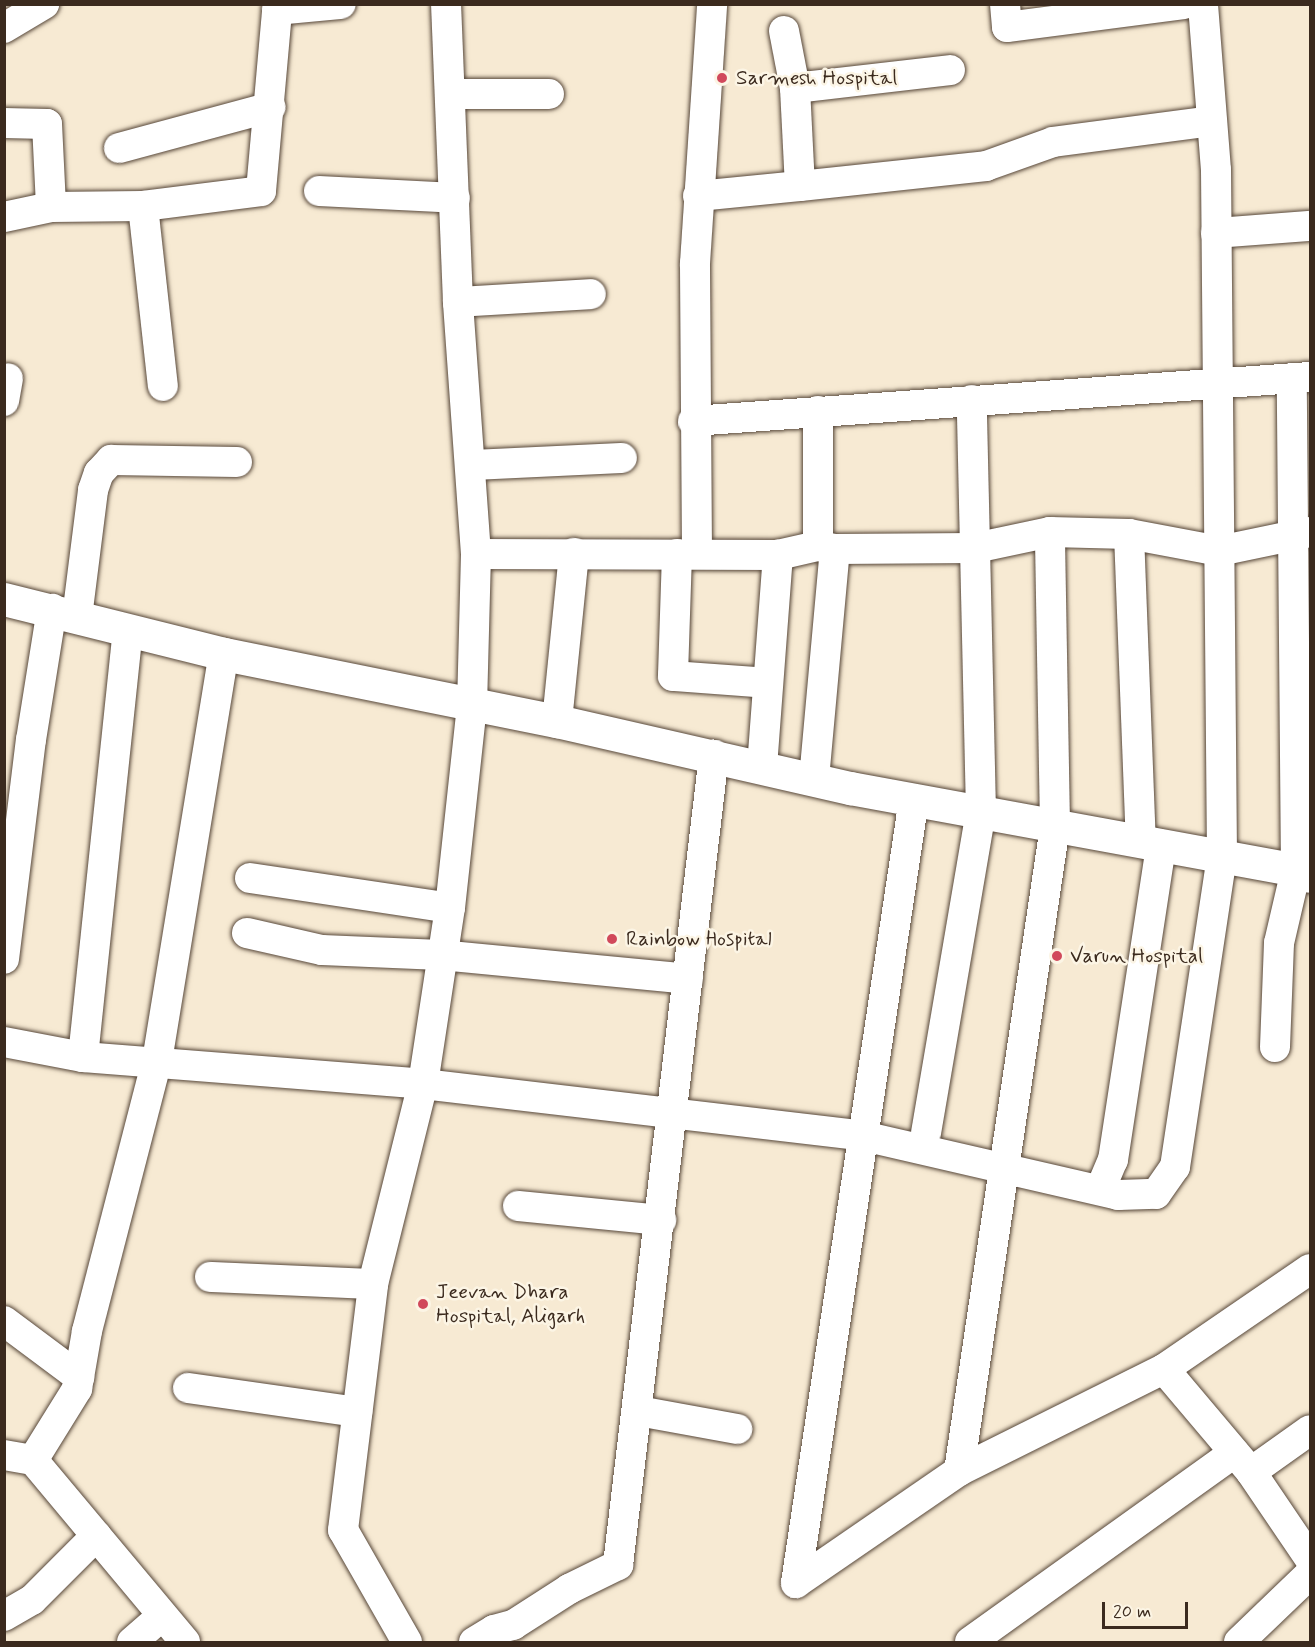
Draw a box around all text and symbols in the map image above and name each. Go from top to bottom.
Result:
place label: Sarmesh Hospital [736,65,897,91]
marker: Sarmesh Hospital [713,69,731,87]
place label: Rainbow Hospital [626,926,780,952]
marker: Rainbow Hospital [603,930,621,948]
place label: Varun Hospital [1070,943,1206,969]
marker: Varun Hospital [1048,947,1066,965]
place label: Jeevan Dhara Hospital, Aligarh [436,1279,585,1329]
marker: Jeevan Dhara Hospital, Aligarh [414,1295,432,1313]
scale bar [1105,1590,1190,1628]
text: 20 m [1113,1600,1151,1624]

